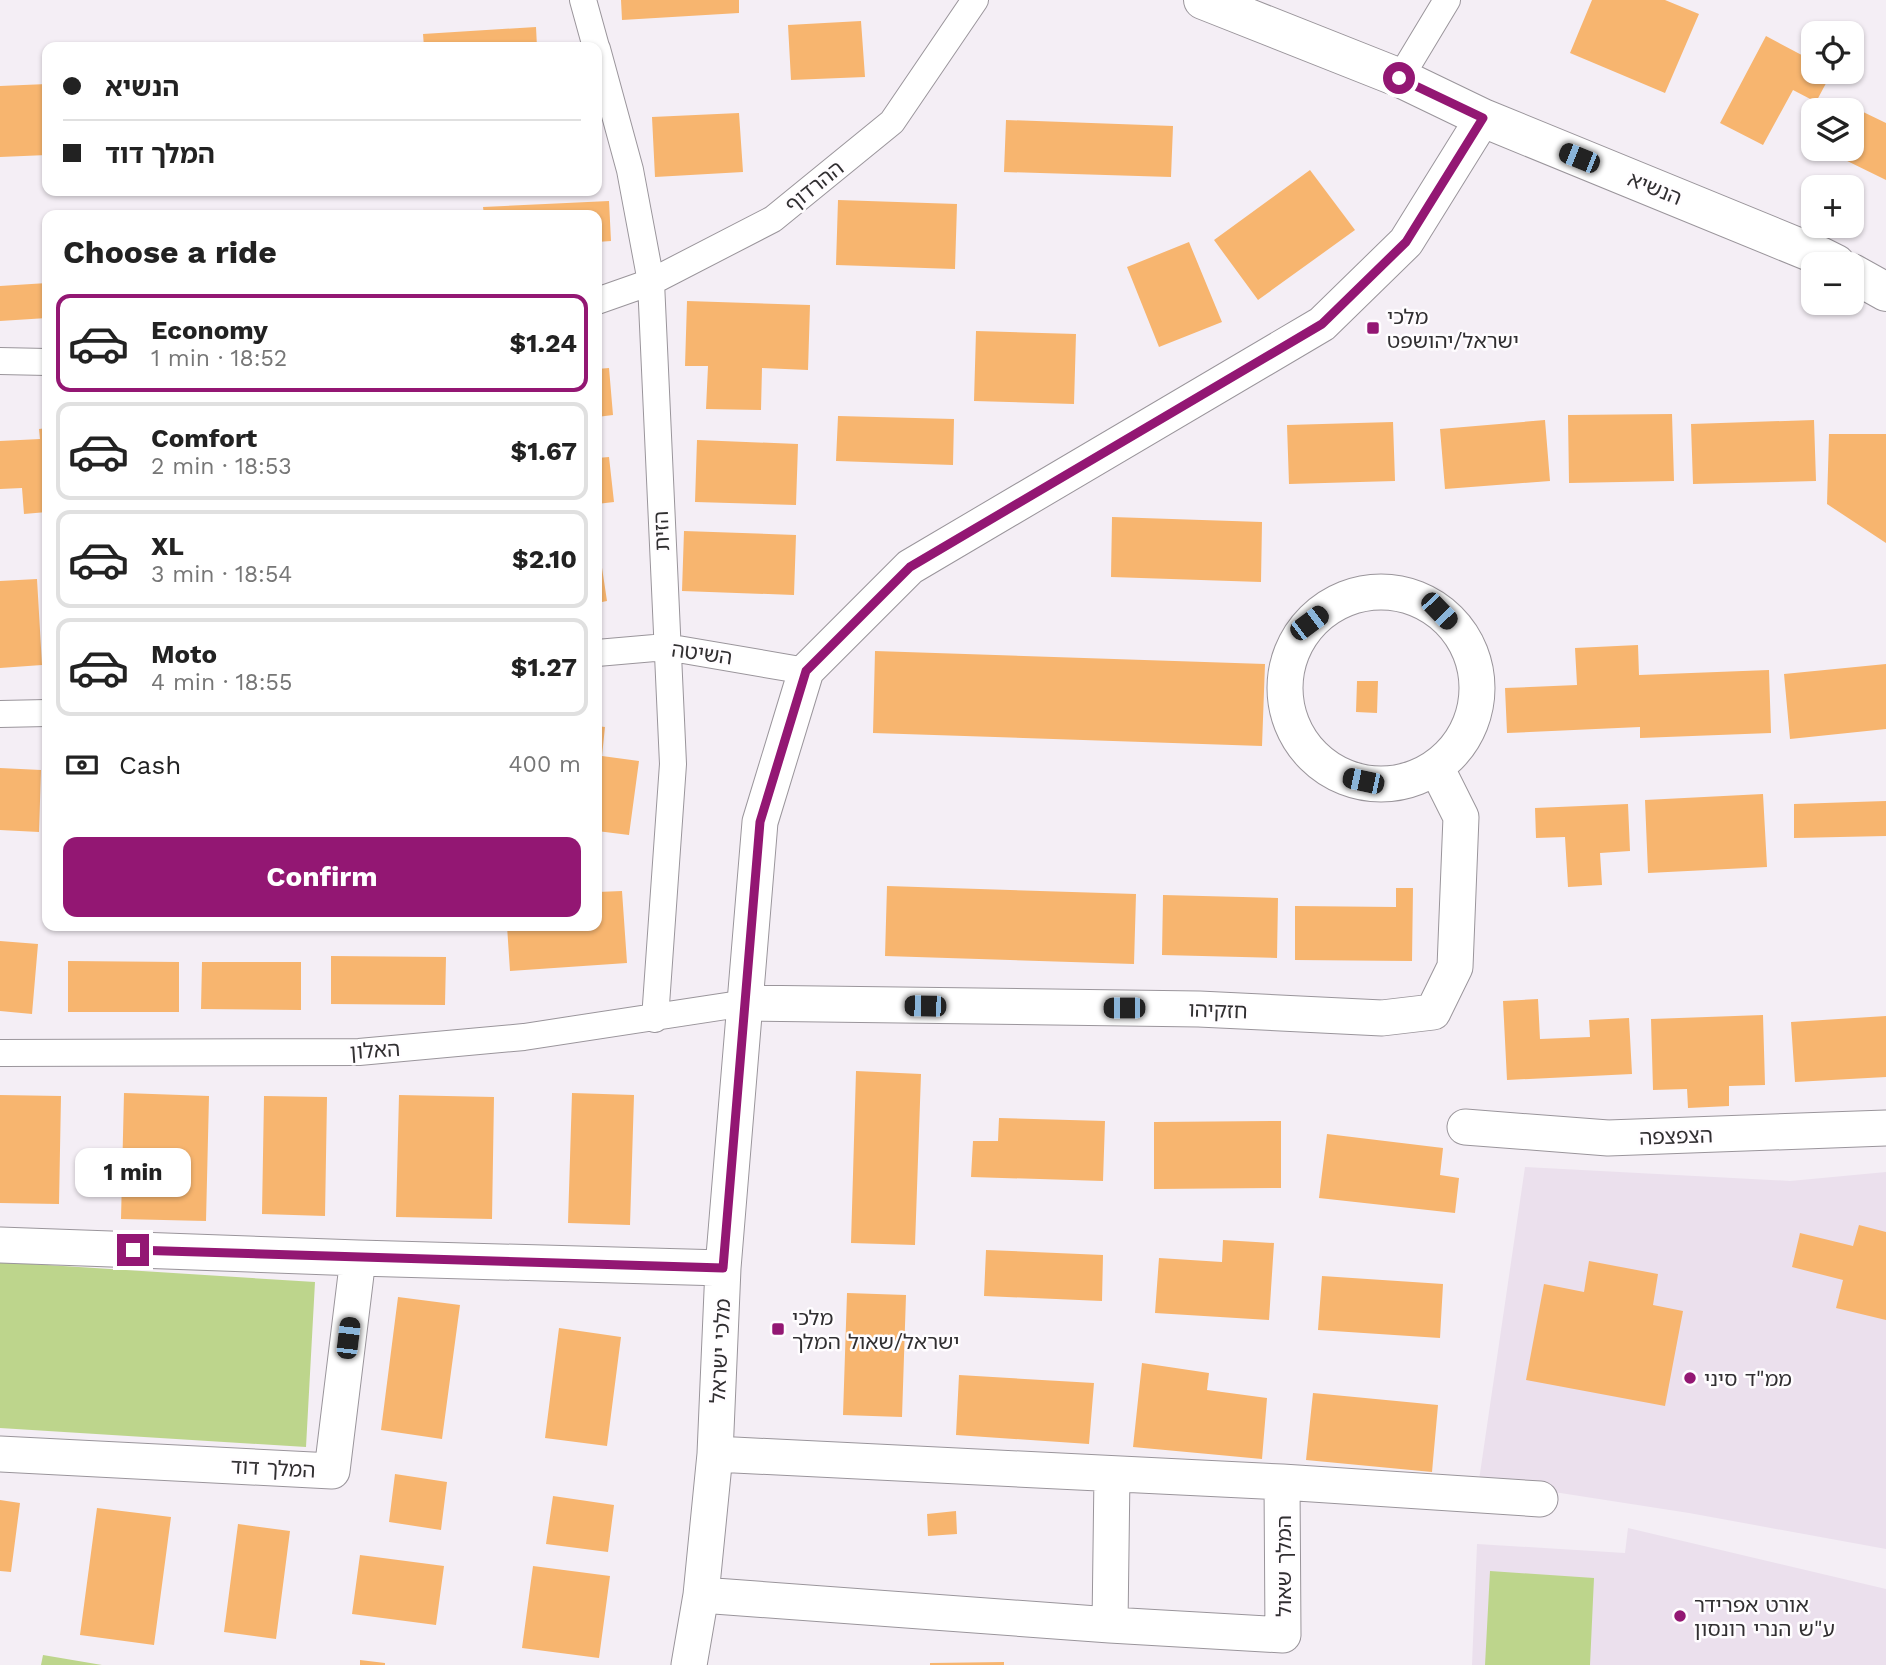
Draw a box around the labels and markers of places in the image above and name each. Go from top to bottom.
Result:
place label: מלכי ישראל/יהושפט [1387,304,1519,353]
marker: מלכי ישראל/יהושפט [1365,320,1381,336]
place label: מלכי ישראל/שאול המלך [792,1305,959,1354]
marker: מלכי ישראל/שאול המלך [770,1321,786,1337]
place label: ממ"ד סיני [1704,1366,1792,1391]
marker: ממ"ד סיני [1682,1370,1698,1386]
place label: אורט אפרידר ע"ש הנרי רונסון [1694,1592,1835,1641]
marker: אורט אפרידר ע"ש הנרי רונסון [1672,1608,1688,1624]

